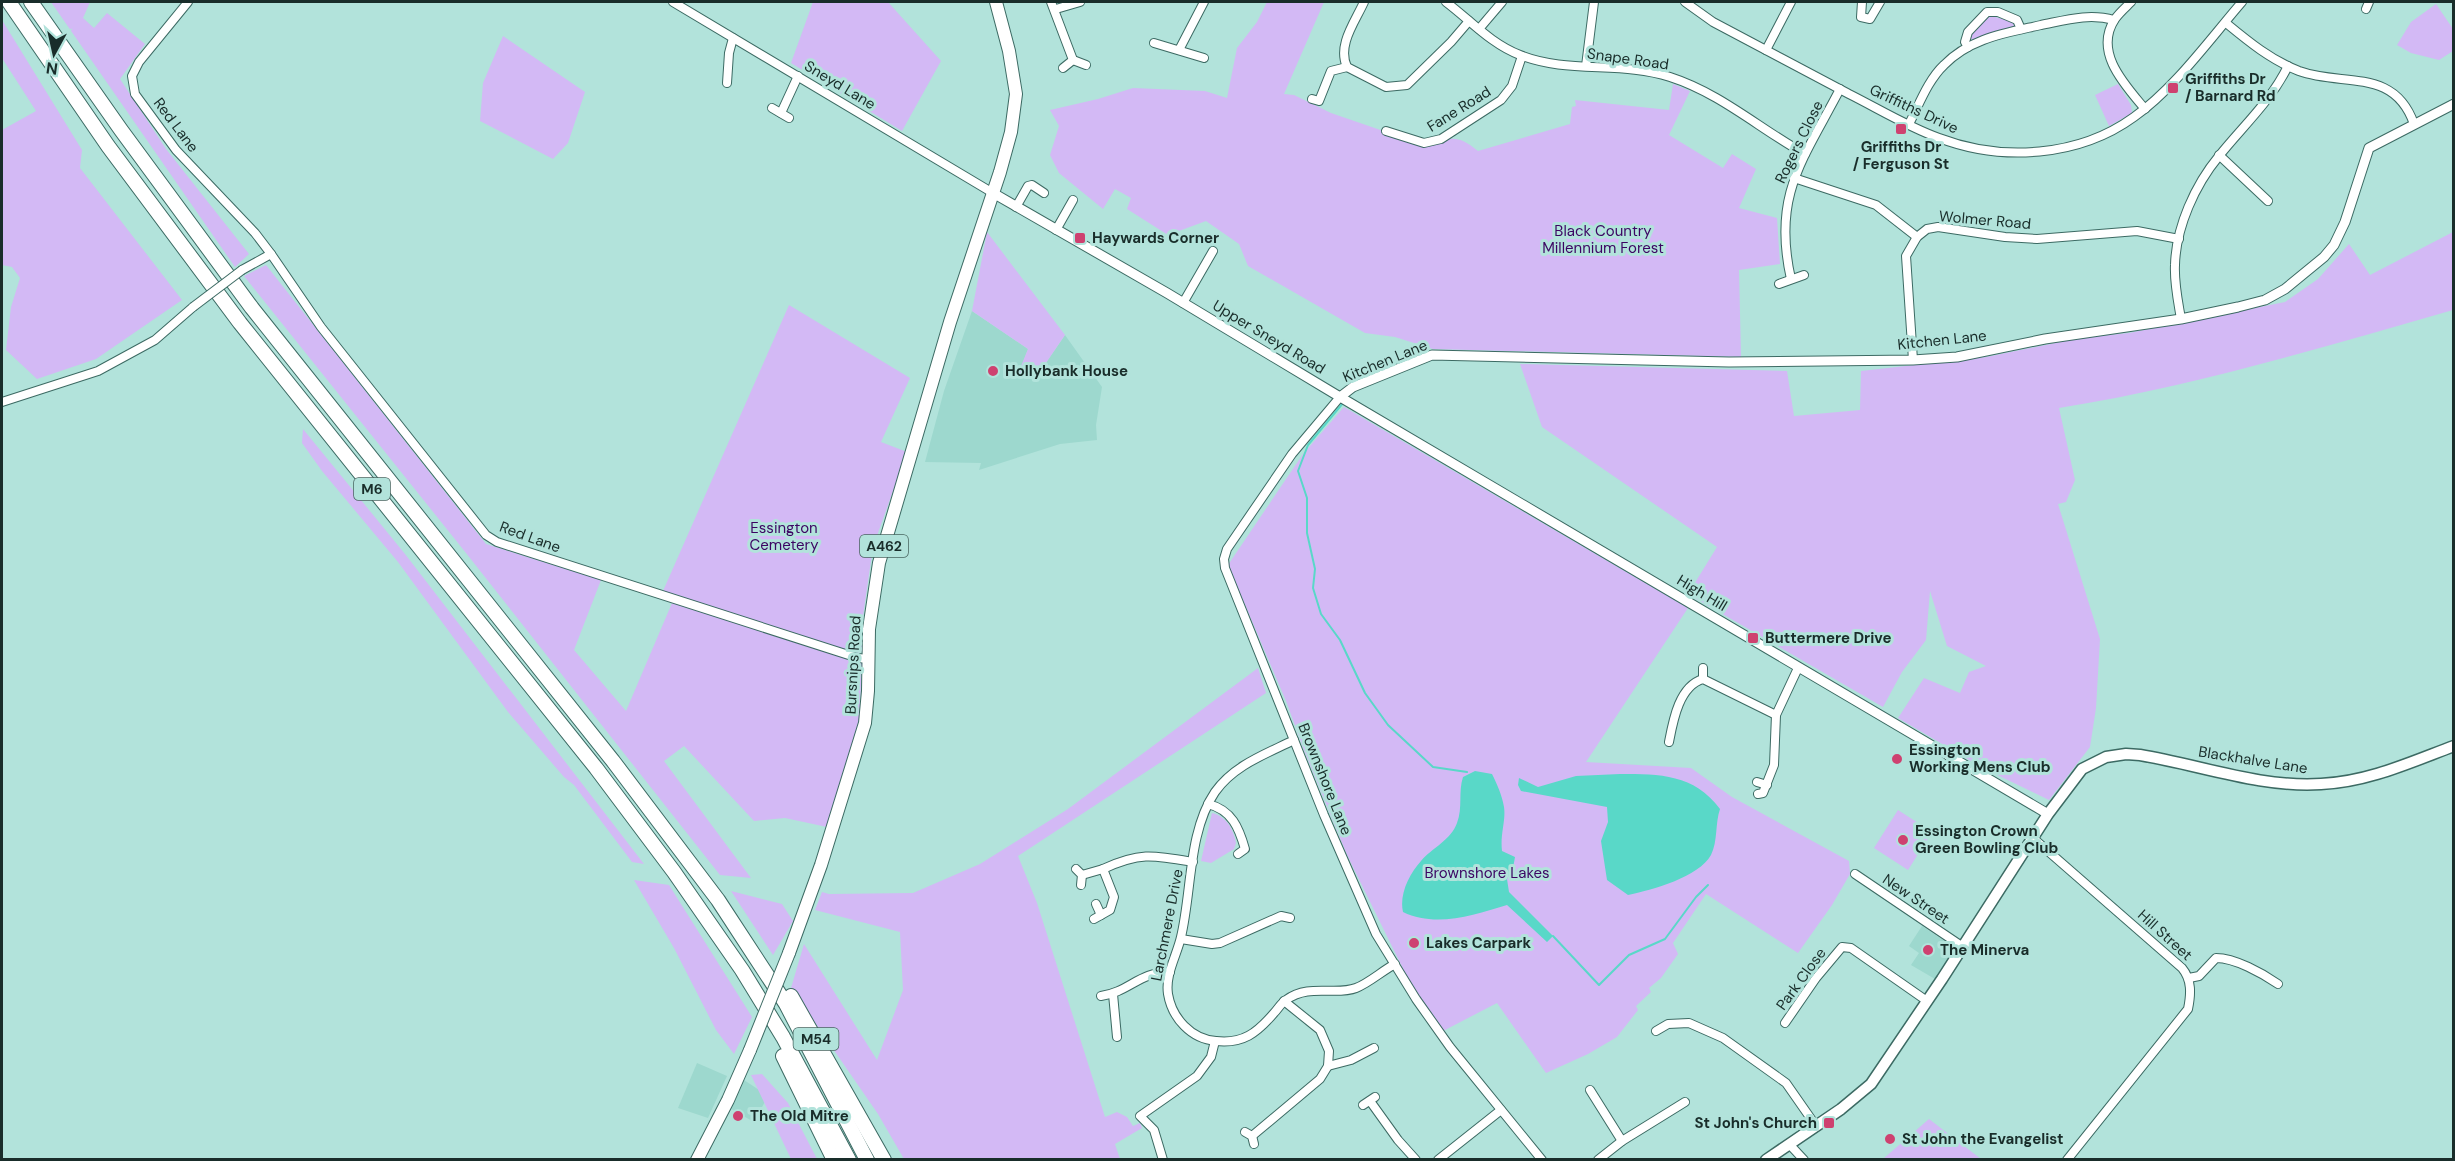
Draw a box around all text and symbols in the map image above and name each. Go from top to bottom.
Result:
north arrow [24,24,84,84]
street label: Snape Road [1586,43,1670,75]
street label: Sneyd Lane [801,56,879,114]
text: N [45,57,59,80]
place label: Griffiths Dr / Barnard Rd [2185,69,2276,106]
street label: Griffiths Drive [1866,80,1962,138]
marker: Griffiths Dr / Barnard Rd [2166,81,2180,95]
street label: Fane Road [1423,82,1495,136]
street label: Red Lane [149,94,203,156]
street label: Rogers Close [1770,97,1828,187]
marker: Griffiths Dr / Ferguson St [1894,122,1908,136]
place label: Griffiths Dr / Ferguson St [1853,137,1949,174]
street label: Wolmer Road [1938,206,2032,234]
park label: Black Country Millennium Forest [1542,221,1664,258]
place label: Haywards Corner [1092,228,1219,248]
marker: Haywards Corner [1073,231,1087,245]
street label: Upper Sneyd Road [1209,295,1329,379]
street label: Kitchen Lane [1896,325,1988,355]
street label: Kitchen Lane [1340,335,1430,387]
place label: Hollybank House [1005,361,1128,381]
marker: Hollybank House [986,364,1000,378]
road number: M6 [354,478,390,500]
street label: Red Lane [497,517,563,557]
park label: Essington Cemetery [750,518,819,555]
road number: A462 [860,535,908,557]
street label: High Hill [1673,570,1731,616]
street label: Bursnips Road [840,615,866,715]
place label: Buttermere Drive [1765,628,1892,648]
marker: Buttermere Drive [1746,631,1760,645]
street label: Brownshore Lane [1293,720,1357,838]
place label: Essington Working Mens Club [1909,740,2051,777]
street label: Blackhalve Lane [2197,742,2309,778]
marker: Essington Working Mens Club [1890,752,1904,766]
place label: Essington Crown Green Bowling Club [1915,821,2058,858]
marker: Essington Crown Green Bowling Club [1896,833,1910,847]
park label: Brownshore Lakes [1425,863,1549,883]
street label: Larchmere Drive [1146,867,1188,983]
street label: New Street [1879,869,1953,929]
street label: Hill Street [2133,905,2197,965]
place label: Lakes Carpark [1426,933,1531,953]
marker: Lakes Carpark [1407,936,1421,950]
place label: The Minerva [1940,940,2029,960]
marker: The Minerva [1921,943,1935,957]
street label: Park Close [1772,944,1830,1014]
road number: M54 [794,1028,838,1050]
place label: The Old Mitre [750,1106,849,1126]
marker: The Old Mitre [731,1109,745,1123]
place label: St John's Church [1694,1113,1817,1133]
marker: St John's Church [1822,1116,1836,1130]
place label: St John the Evangelist [1902,1129,2064,1149]
marker: St John the Evangelist [1883,1132,1897,1146]

